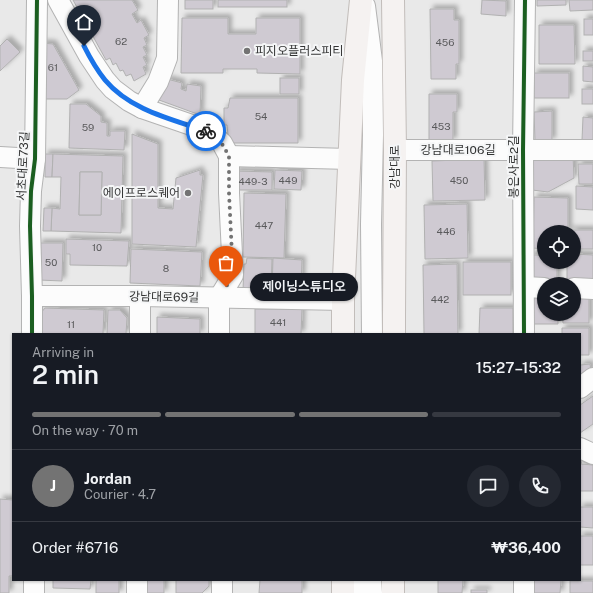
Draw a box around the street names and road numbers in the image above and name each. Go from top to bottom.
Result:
street label: 서초대로73길 [14,131,32,201]
street label: 봉은사로2길 [507,136,521,198]
street label: 강남대로106길 [421,143,495,157]
street label: 강남대로 [388,145,402,189]
street label: 강남대로69길 [129,289,199,305]

